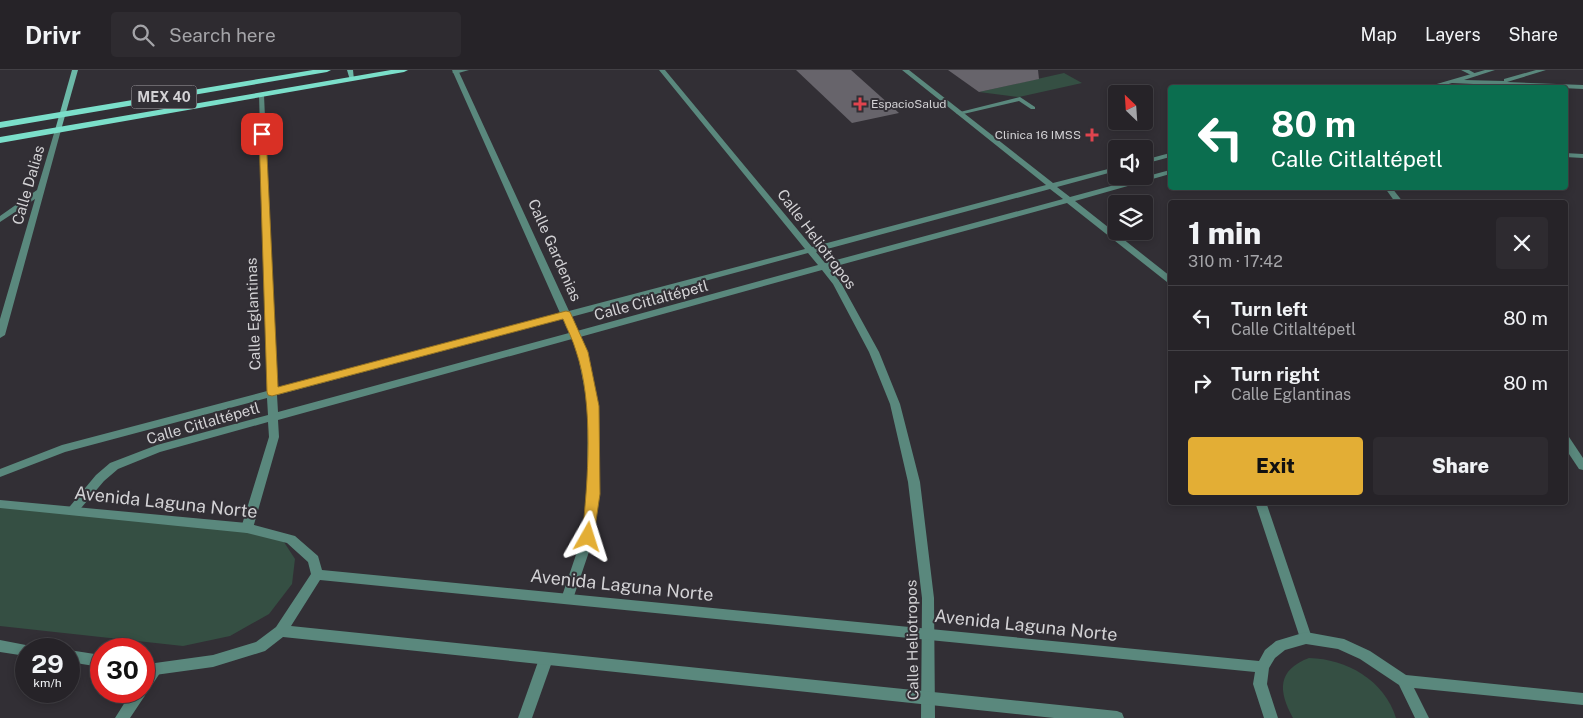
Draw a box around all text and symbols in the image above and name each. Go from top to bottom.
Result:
search box [111,12,461,57]
text: Drivr [25,21,81,49]
icon: search [129,21,157,49]
text: Search here [169,24,276,46]
text: Map [1361,24,1397,45]
text: Layers [1425,24,1481,45]
text: Share [1509,24,1558,45]
north arrow [1108,85,1152,130]
map controls [1108,85,1153,240]
road number: MEX 40 [132,86,196,108]
marker: EspacioSalud [853,97,867,111]
place label: EspacioSalud [871,97,947,111]
text: 80 m [1271,104,1356,145]
icon: left [1188,105,1253,170]
pin [241,113,283,155]
icon: arrive [248,120,276,148]
place label: Clinica 16 IMSS [995,128,1081,142]
marker: Clinica 16 IMSS [1085,128,1099,142]
button: sound [1108,140,1153,185]
street label: Calle Dalias [9,143,47,227]
text: Calle Citlaltépetl [1271,146,1443,172]
street label: Calle Heliotropos [774,186,860,292]
button: layers [1108,195,1153,240]
street label: Calle Gardenias [525,196,585,304]
text: 1 min [1188,215,1261,251]
button: close [1496,217,1548,269]
text: 310 m · 17:42 [1188,252,1283,271]
street label: Calle Eglantinas [243,257,263,371]
street label: Calle Citlaltépetl [592,277,710,323]
text: Turn left [1231,298,1308,320]
icon: left [1188,304,1216,332]
text: 80 m [1503,307,1548,329]
text: Calle Citlaltépetl [1231,320,1356,339]
text: Turn right [1231,363,1320,385]
icon: right [1188,369,1216,397]
text: 80 m [1503,372,1548,394]
text: Calle Eglantinas [1231,385,1351,404]
street label: Calle Citlaltépetl [144,399,262,447]
button: Exit [1188,437,1363,495]
button: Share [1373,437,1548,495]
street label: Avenida Laguna Norte [73,482,259,522]
position arrow [561,510,613,562]
street label: Avenida Laguna Norte [529,565,715,605]
street label: Calle Heliotropos [902,580,922,700]
street label: Avenida Laguna Norte [933,605,1119,645]
speed limit sign: 30 [90,638,155,703]
text: 29 [31,649,64,679]
text: km/h [33,676,62,690]

